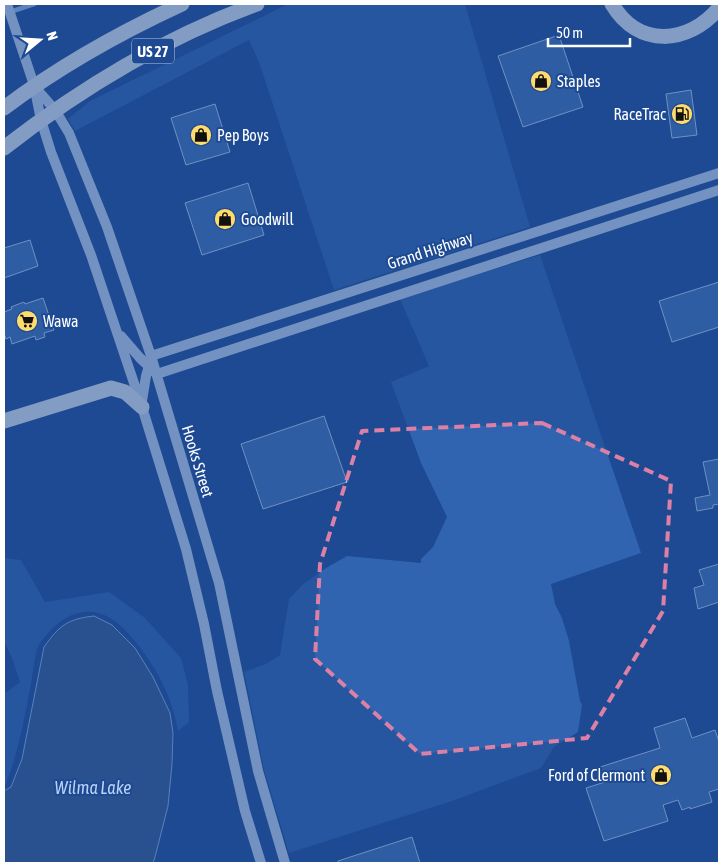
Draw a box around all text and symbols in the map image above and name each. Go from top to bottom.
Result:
north arrow [15,15,65,65]
scale bar [548,15,630,47]
text: 50 m [556,24,583,41]
text: N [43,30,61,42]
road number: US 27 [132,38,174,64]
shop icon: Staples [529,69,553,93]
place label: Staples [557,72,601,91]
fuel station icon: RaceTrac [670,102,694,126]
place label: RaceTrac [614,105,666,123]
shop icon: Pep Boys [189,123,213,147]
place label: Pep Boys [217,126,269,145]
shop icon: Goodwill [213,207,237,231]
place label: Goodwill [241,210,295,228]
street label: Grand Highway [385,228,476,273]
supermarket icon: Wawa [15,309,39,333]
place label: Wawa [43,312,78,330]
street label: Hooks Street [179,423,218,500]
shop icon: Ford of Clermont [649,763,673,787]
place label: Ford of Clermont [548,766,645,784]
water label: Wilma Lake [55,777,131,798]

